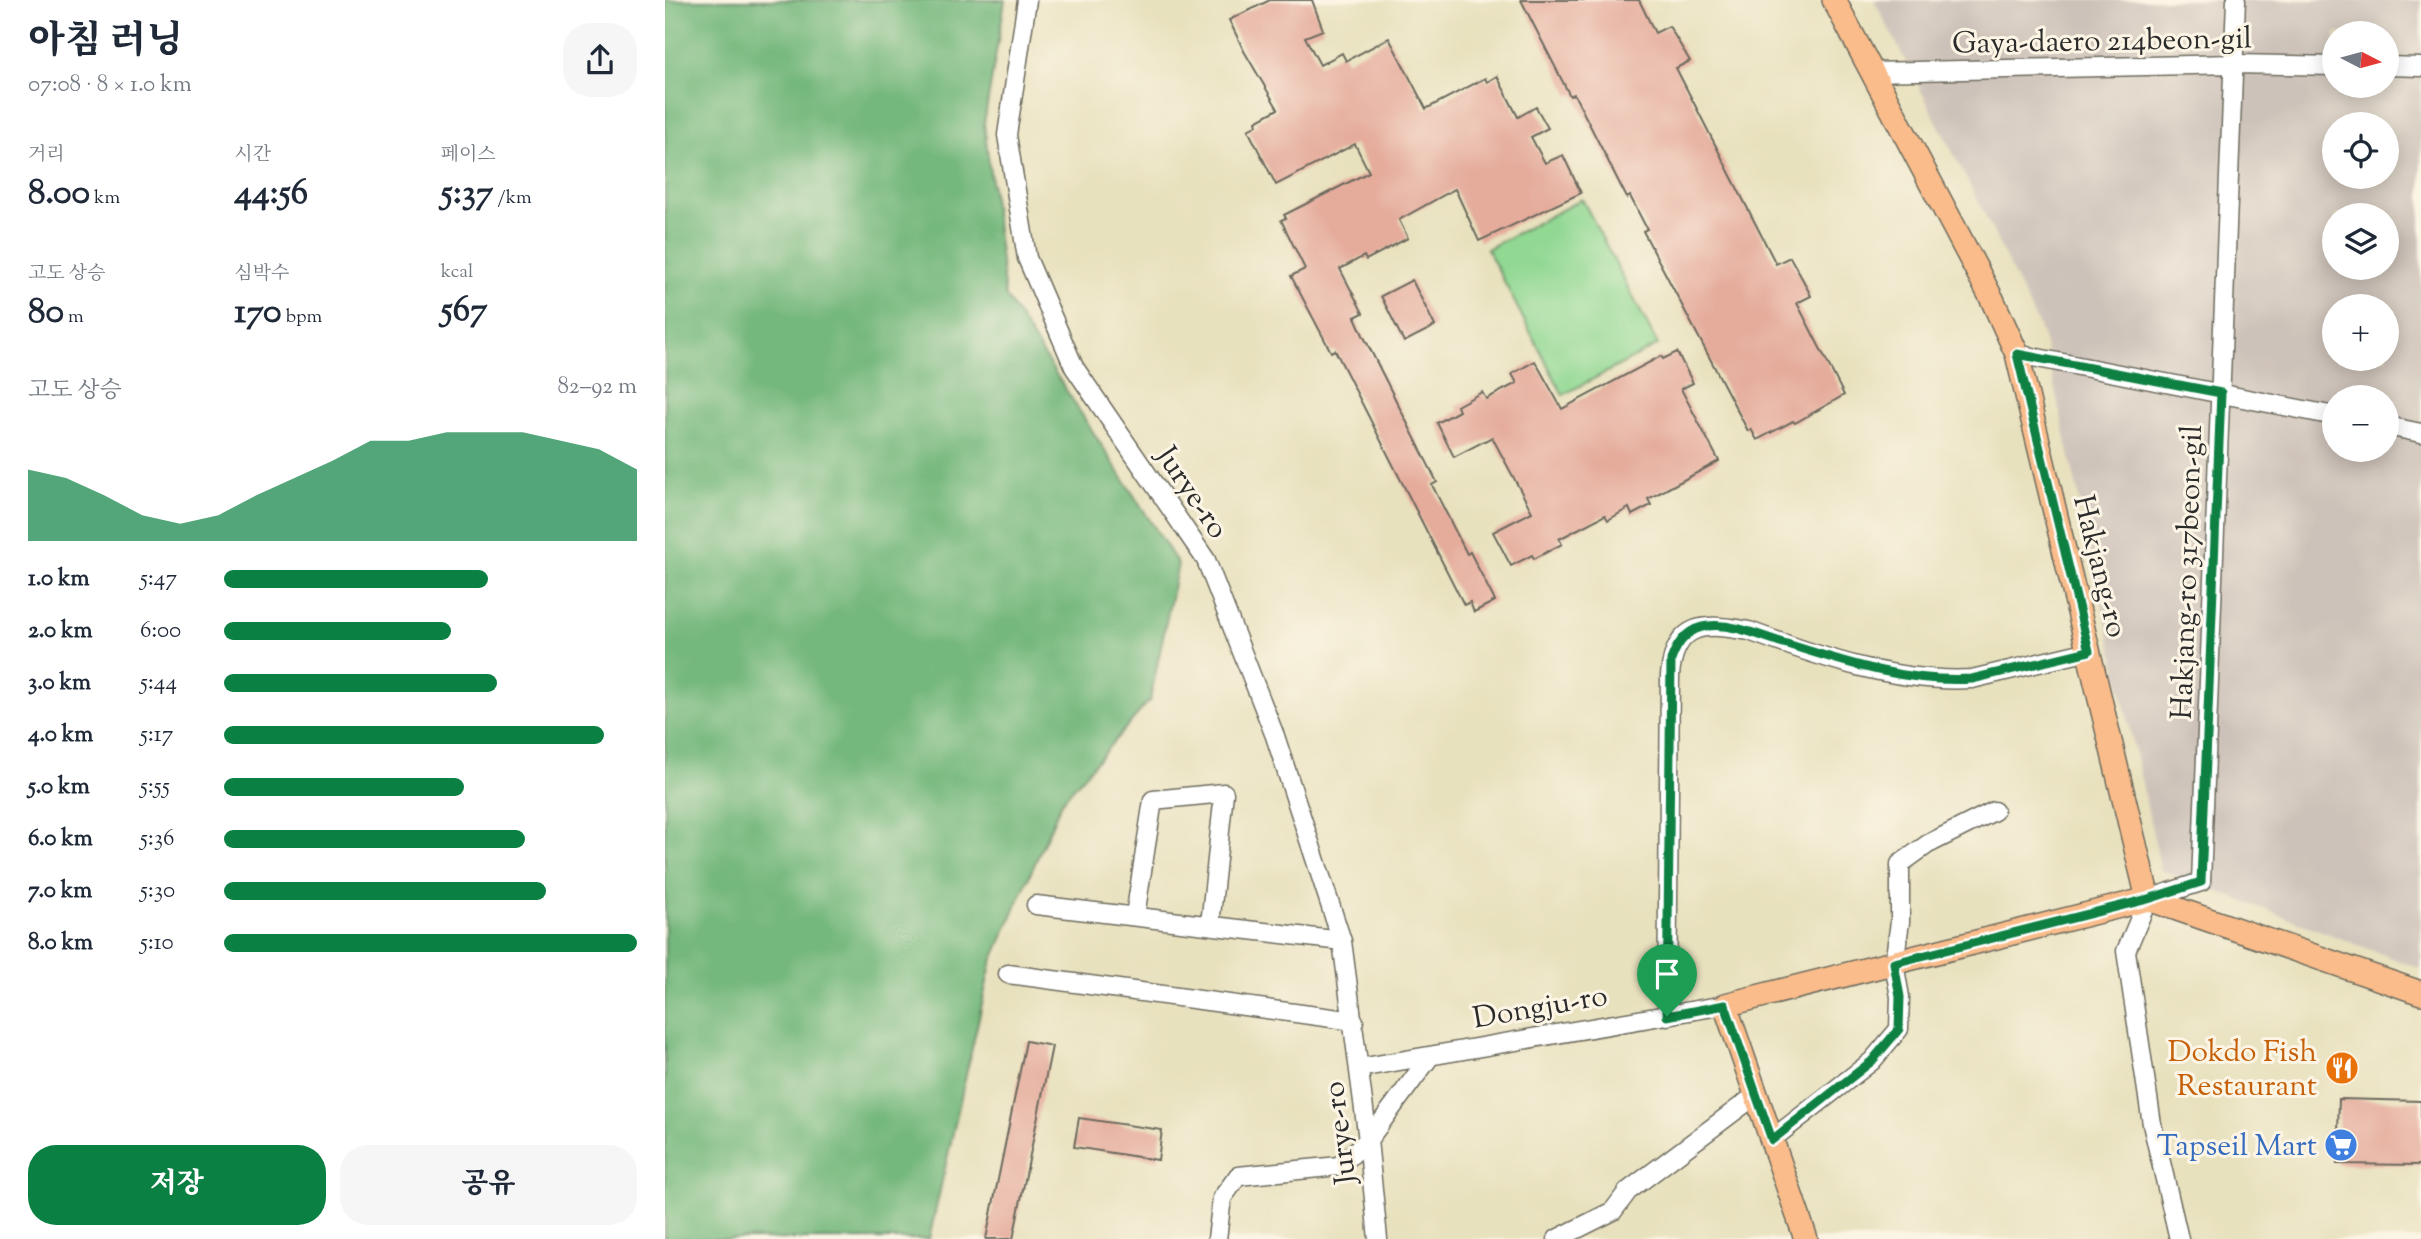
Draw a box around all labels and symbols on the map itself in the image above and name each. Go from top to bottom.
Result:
street label: Gaya-daero 214beon-gil [1952,18,2252,67]
north arrow [2322,21,2399,98]
street label: Hakjang-ro 317beon-gil [2162,424,2215,720]
street label: Jurye-ro [1143,437,1238,548]
street label: Hakjang-ro [2060,491,2137,642]
pin [1637,944,1697,1016]
street label: Dongju-ro [1470,975,1611,1041]
place label: Dokdo Fish Restaurant [2168,1032,2317,1109]
restaurant icon: Dokdo Fish Restaurant [2323,1049,2361,1087]
street label: Jurye-ro [1314,1079,1369,1189]
place label: Tapseil Mart [2157,1126,2317,1169]
supermarket icon: Tapseil Mart [2322,1126,2360,1164]

